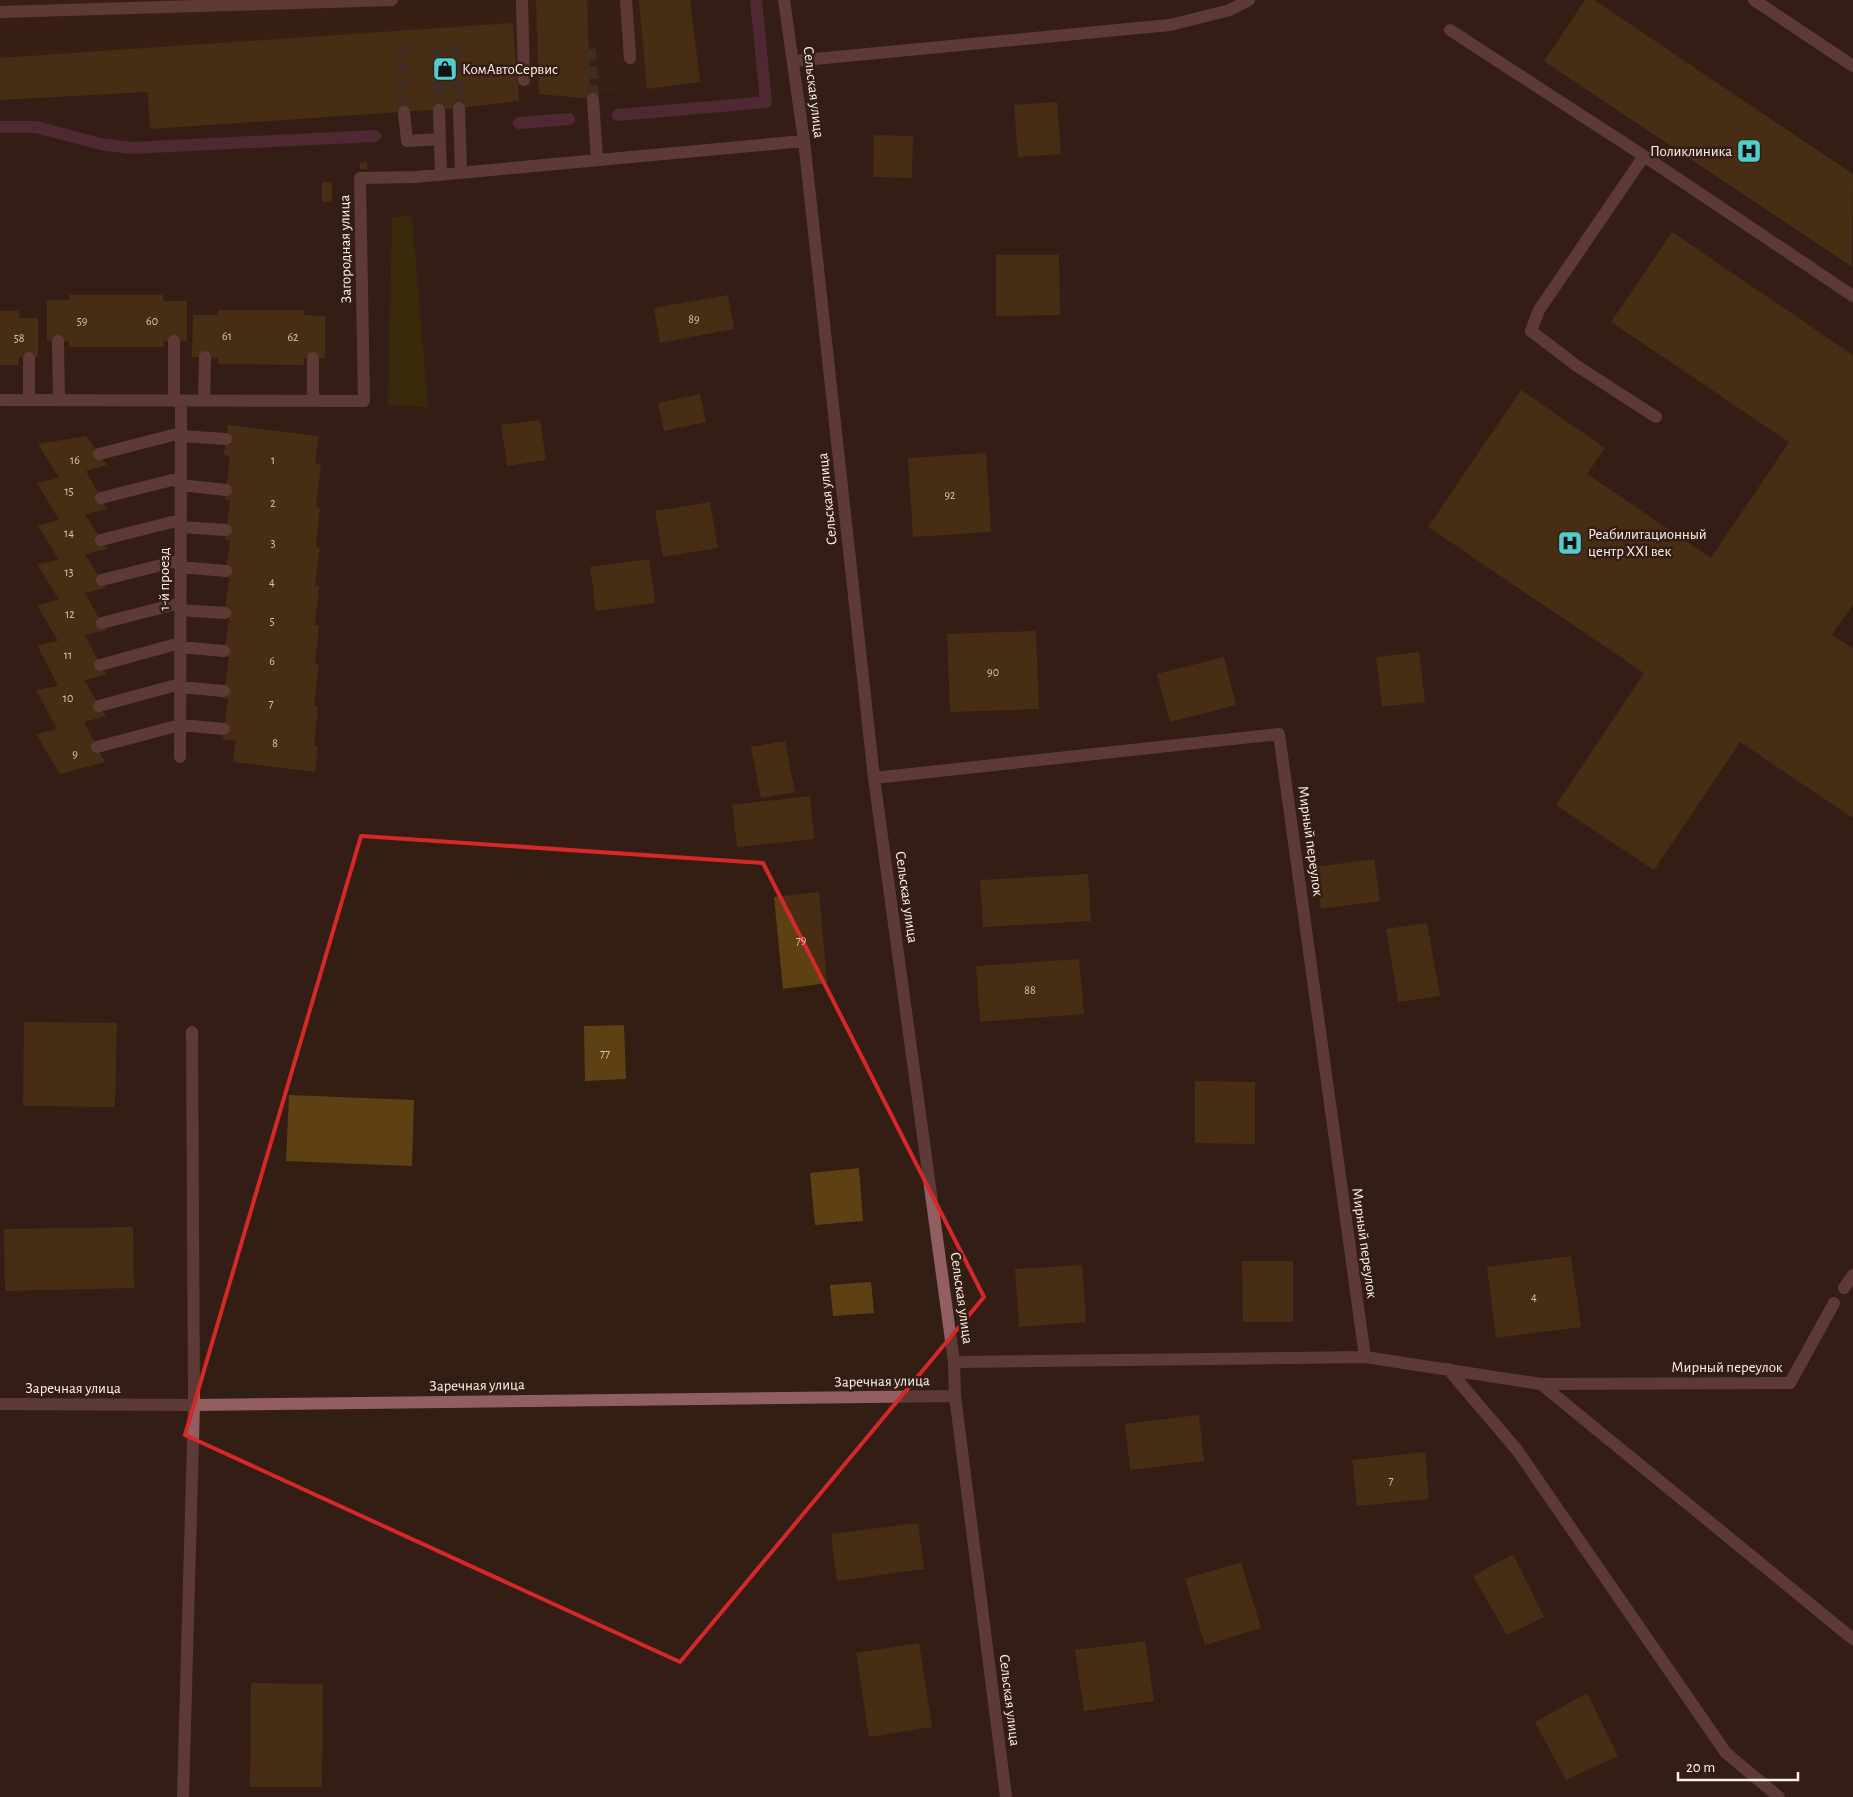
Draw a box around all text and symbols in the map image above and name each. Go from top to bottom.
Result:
street label: Сельская улица [800,45,827,139]
shop icon: КомАвтоСервис [432,56,458,82]
place label: КомАвтоСервис [462,62,558,77]
hospital icon: Поликлиника [1736,138,1762,164]
place label: Поликлиника [1650,144,1732,159]
street label: Загородная улица [337,194,354,303]
house number: 89 [688,313,700,325]
house number: 59 [77,315,88,327]
house number: 60 [146,315,158,327]
house number: 61 [222,330,232,342]
house number: 62 [287,331,299,343]
house number: 58 [14,332,25,344]
street label: Сельская улица [815,452,840,546]
house number: 16 [70,454,80,466]
house number: 1 [271,454,275,466]
house number: 15 [64,485,74,497]
house number: 92 [944,489,956,501]
house number: 2 [270,497,276,509]
house number: 14 [64,527,74,539]
place label: Реабилитационный центр ХХI век [1588,527,1707,559]
hospital icon: Реабилитационный центр ХХI век [1557,530,1583,556]
house number: 3 [271,537,276,549]
street label: 1-й проезд [157,547,172,611]
house number: 13 [64,566,74,578]
house number: 4 [269,576,275,588]
house number: 12 [65,608,75,620]
house number: 5 [269,615,275,627]
house number: 11 [64,649,72,661]
house number: 6 [269,655,275,667]
house number: 90 [987,666,999,678]
house number: 10 [63,692,73,704]
house number: 7 [268,697,274,709]
house number: 8 [272,737,278,749]
house number: 9 [72,748,78,760]
street label: Мирный переулок [1295,785,1326,897]
street label: Сельская улица [893,850,920,944]
house number: 79 [796,934,807,946]
house number: 88 [1024,984,1036,996]
house number: 77 [600,1047,610,1059]
street label: Мирный переулок [1349,1187,1380,1299]
street label: Сельская улица [948,1251,975,1345]
house number: 4 [1531,1291,1537,1303]
street label: Мирный переулок [1671,1360,1783,1375]
street label: Заречная улица [834,1373,930,1390]
street label: Заречная улица [429,1377,525,1394]
street label: Заречная улица [25,1381,121,1396]
house number: 7 [1388,1474,1394,1486]
street label: Сельская улица [996,1653,1023,1747]
scale bar [1678,1750,1798,1782]
text: 20 m [1686,1760,1715,1775]

